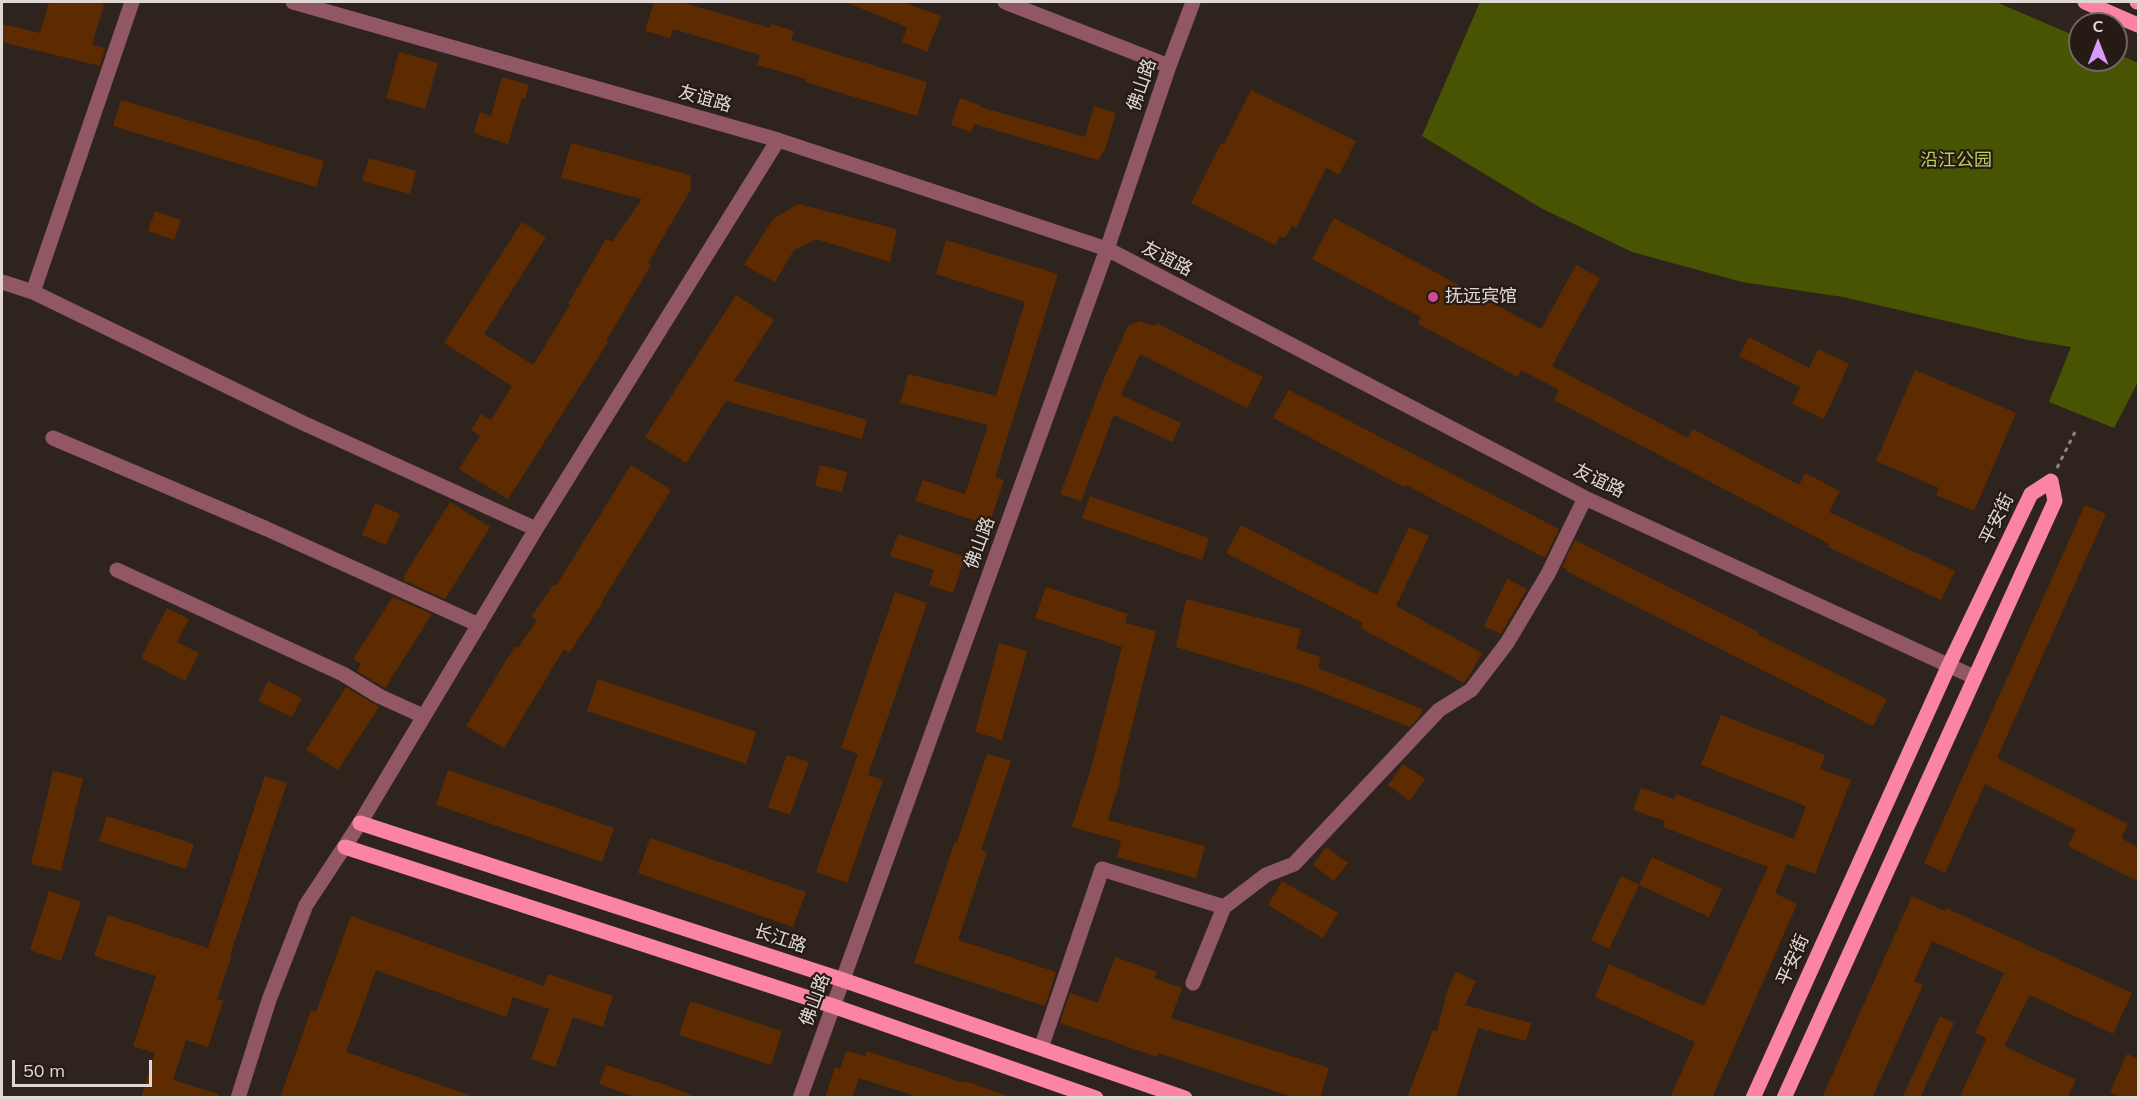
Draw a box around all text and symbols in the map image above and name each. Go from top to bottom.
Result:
north arrow [2068,12,2128,72]
text: С [2093,16,2103,36]
street label: 佛山路 [1123,56,1161,114]
street label: 友谊路 [676,81,734,117]
park label: 沿江公园 [1920,150,1992,172]
street label: 友谊路 [1138,237,1196,281]
place label: 抚远宾馆 [1445,286,1517,308]
marker: 抚远宾馆 [1426,290,1440,304]
street label: 友谊路 [1570,459,1628,503]
street label: 平安街 [1975,490,2019,548]
street label: 佛山路 [961,514,999,572]
street label: 长江路 [751,920,809,958]
street label: 平安街 [1772,931,1814,989]
street label: 佛山路 [796,971,834,1029]
scale bar [15,1048,154,1086]
text: 50 m [23,1059,65,1082]

